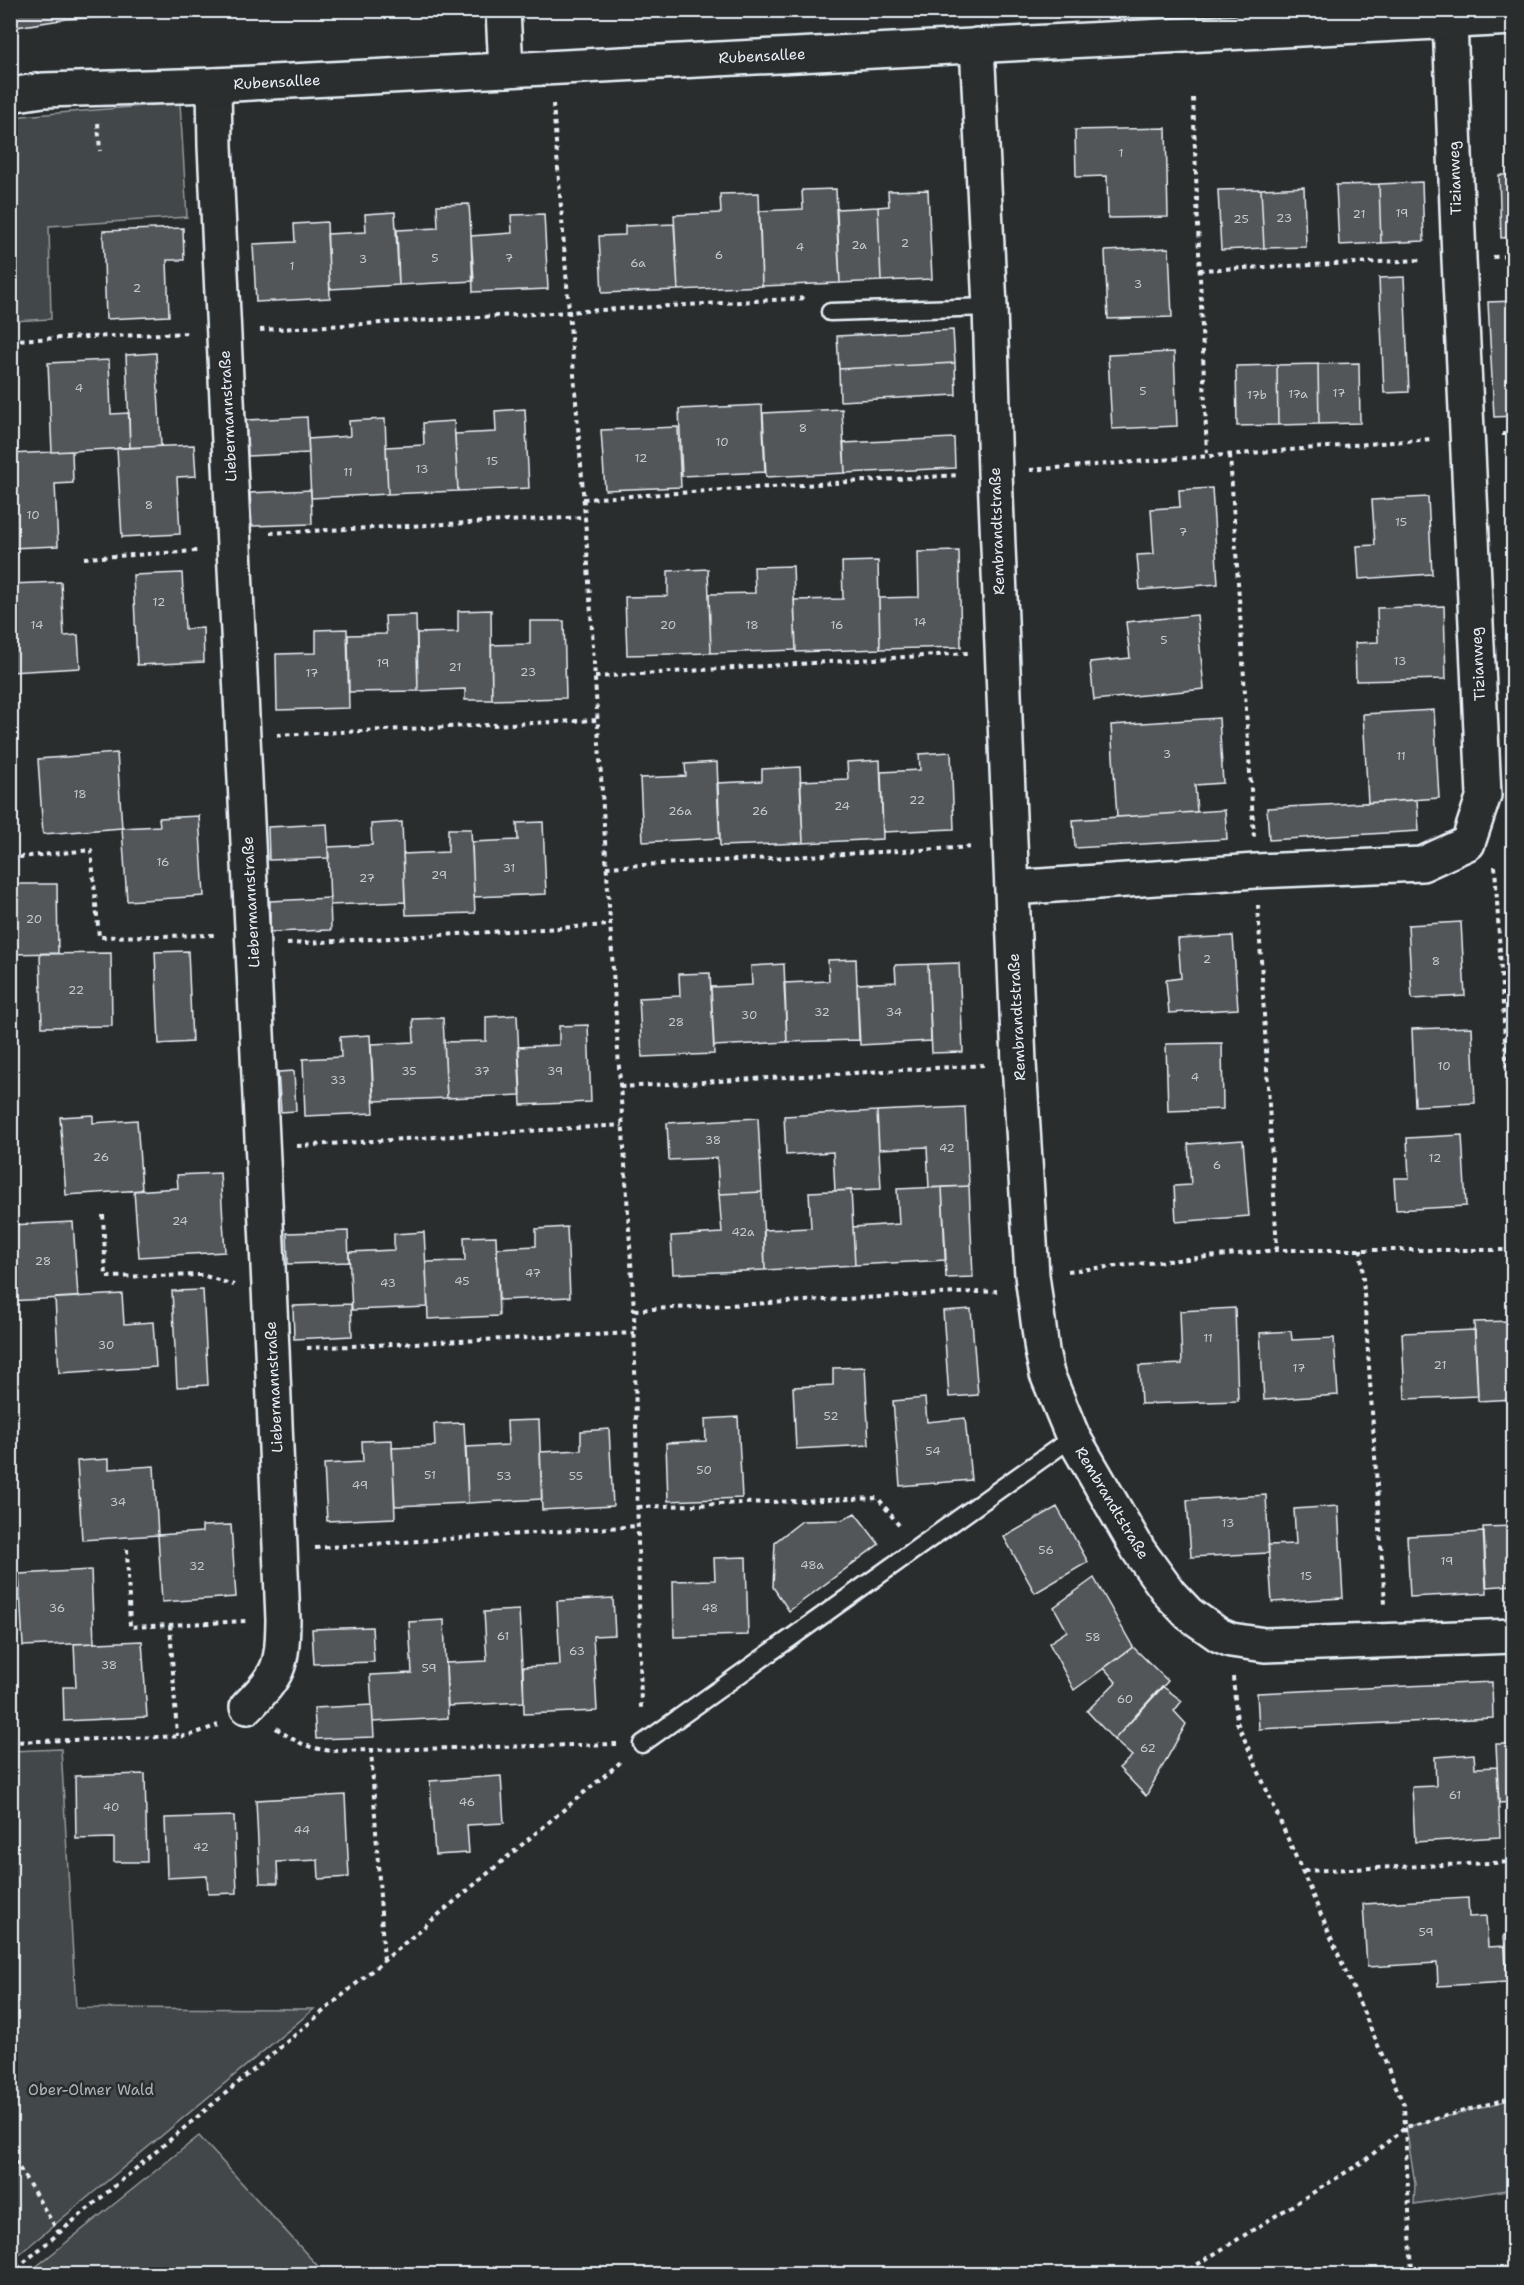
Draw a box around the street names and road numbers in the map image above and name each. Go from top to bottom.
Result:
street label: Rubensallee [718,44,806,68]
street label: Rubensallee [233,70,321,94]
street label: Tizianweg [1444,141,1466,215]
street label: Liebermannstraße [215,350,241,482]
street label: Rembrandtstraße [985,467,1009,595]
street label: Tizianweg [1466,626,1490,702]
street label: Liebermannstraße [238,836,264,968]
street label: Rembrandtstraße [1004,953,1030,1081]
street label: Liebermannstraße [261,1321,287,1453]
street label: Rembrandtstraße [1071,1443,1153,1563]

